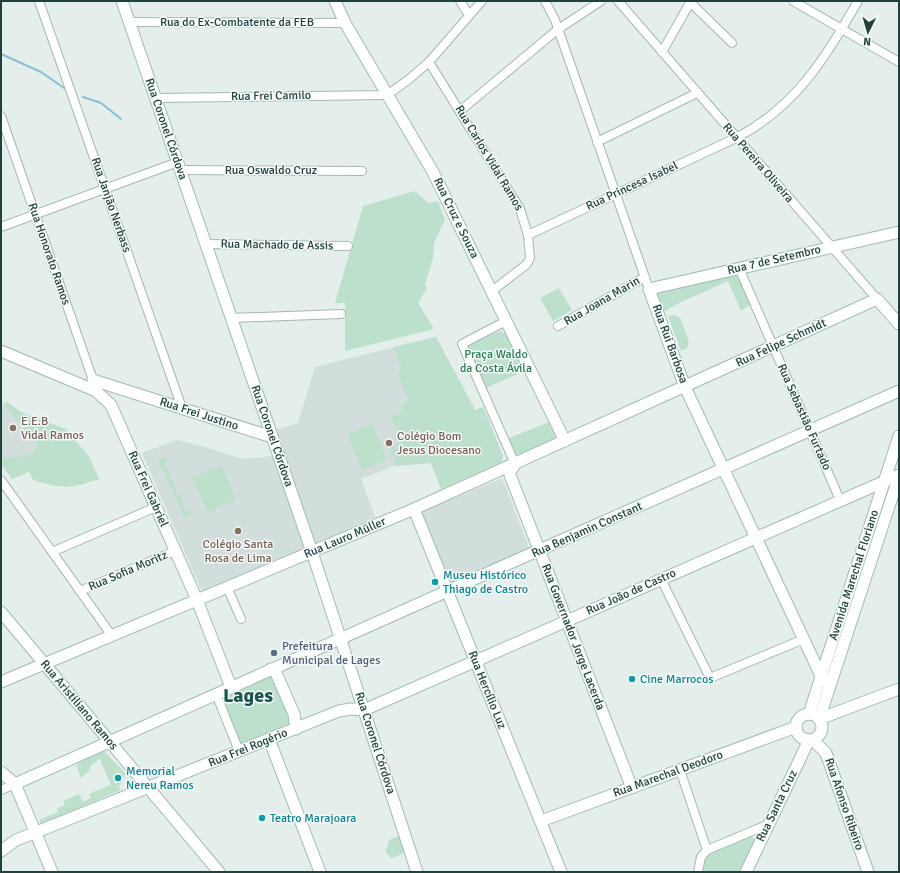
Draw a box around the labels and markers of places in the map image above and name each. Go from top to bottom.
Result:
place label: E.E.B Vidal Ramos [21,414,84,443]
marker: E.E.B Vidal Ramos [8,423,18,433]
place label: Colégio Bom Jesus Diocesano [397,429,481,458]
marker: Colégio Bom Jesus Diocesano [384,438,394,448]
marker: Colégio Santa Rosa de Lima [233,526,243,536]
place label: Colégio Santa Rosa de Lima [203,537,273,566]
place label: Museu Histórico Thiago de Castro [443,568,528,597]
marker: Museu Histórico Thiago de Castro [430,577,440,587]
place label: Prefeitura Municipal de Lages [282,639,380,668]
marker: Prefeitura Municipal de Lages [269,648,279,658]
place label: Cine Marrocos [640,672,713,687]
marker: Cine Marrocos [627,674,637,684]
place label: Memorial Nereu Ramos [126,764,194,793]
marker: Memorial Nereu Ramos [113,773,123,783]
place label: Teatro Marajoara [270,811,356,826]
marker: Teatro Marajoara [257,813,267,823]

